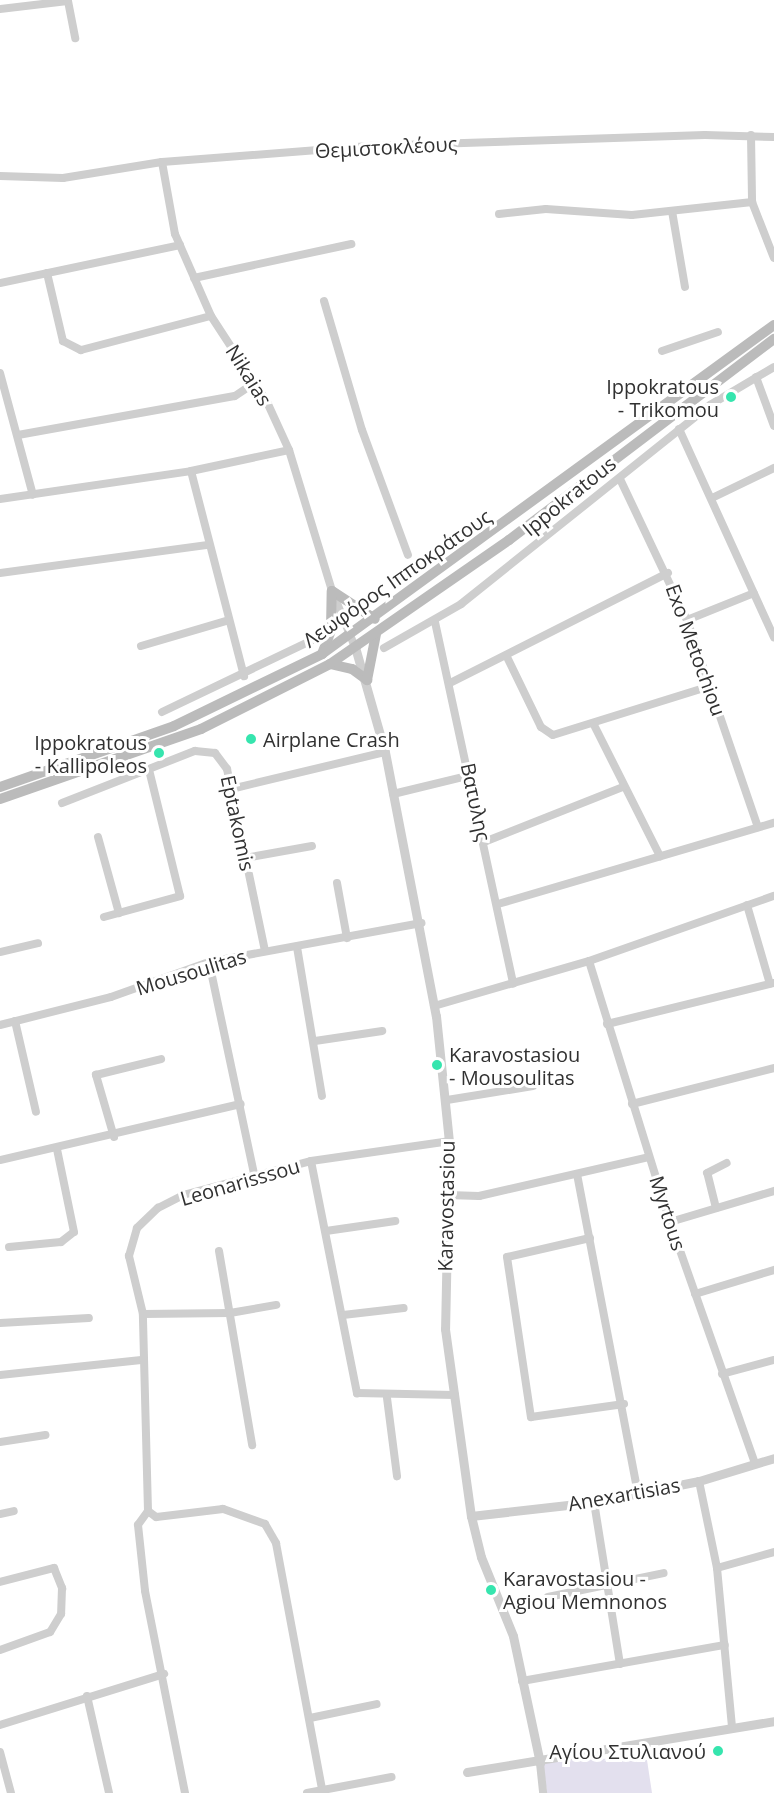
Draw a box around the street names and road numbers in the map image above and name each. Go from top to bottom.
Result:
street label: Θεμιστοκλέους [314,131,458,163]
street label: Nikaias [221,340,277,410]
street label: Ippokratous [518,451,620,541]
street label: Λεωφόρος Ιπποκράτους [298,504,496,652]
street label: Exo Metochiou [661,581,731,719]
street label: Βατυλης [456,761,496,843]
street label: Eptakomis [216,773,260,873]
street label: Mousoulitas [133,944,249,1000]
street label: Karavostasiou [433,1140,459,1272]
street label: Leonarisssou [177,1153,303,1211]
street label: Myrtous [645,1173,691,1253]
street label: Anexartisias [566,1472,682,1516]

